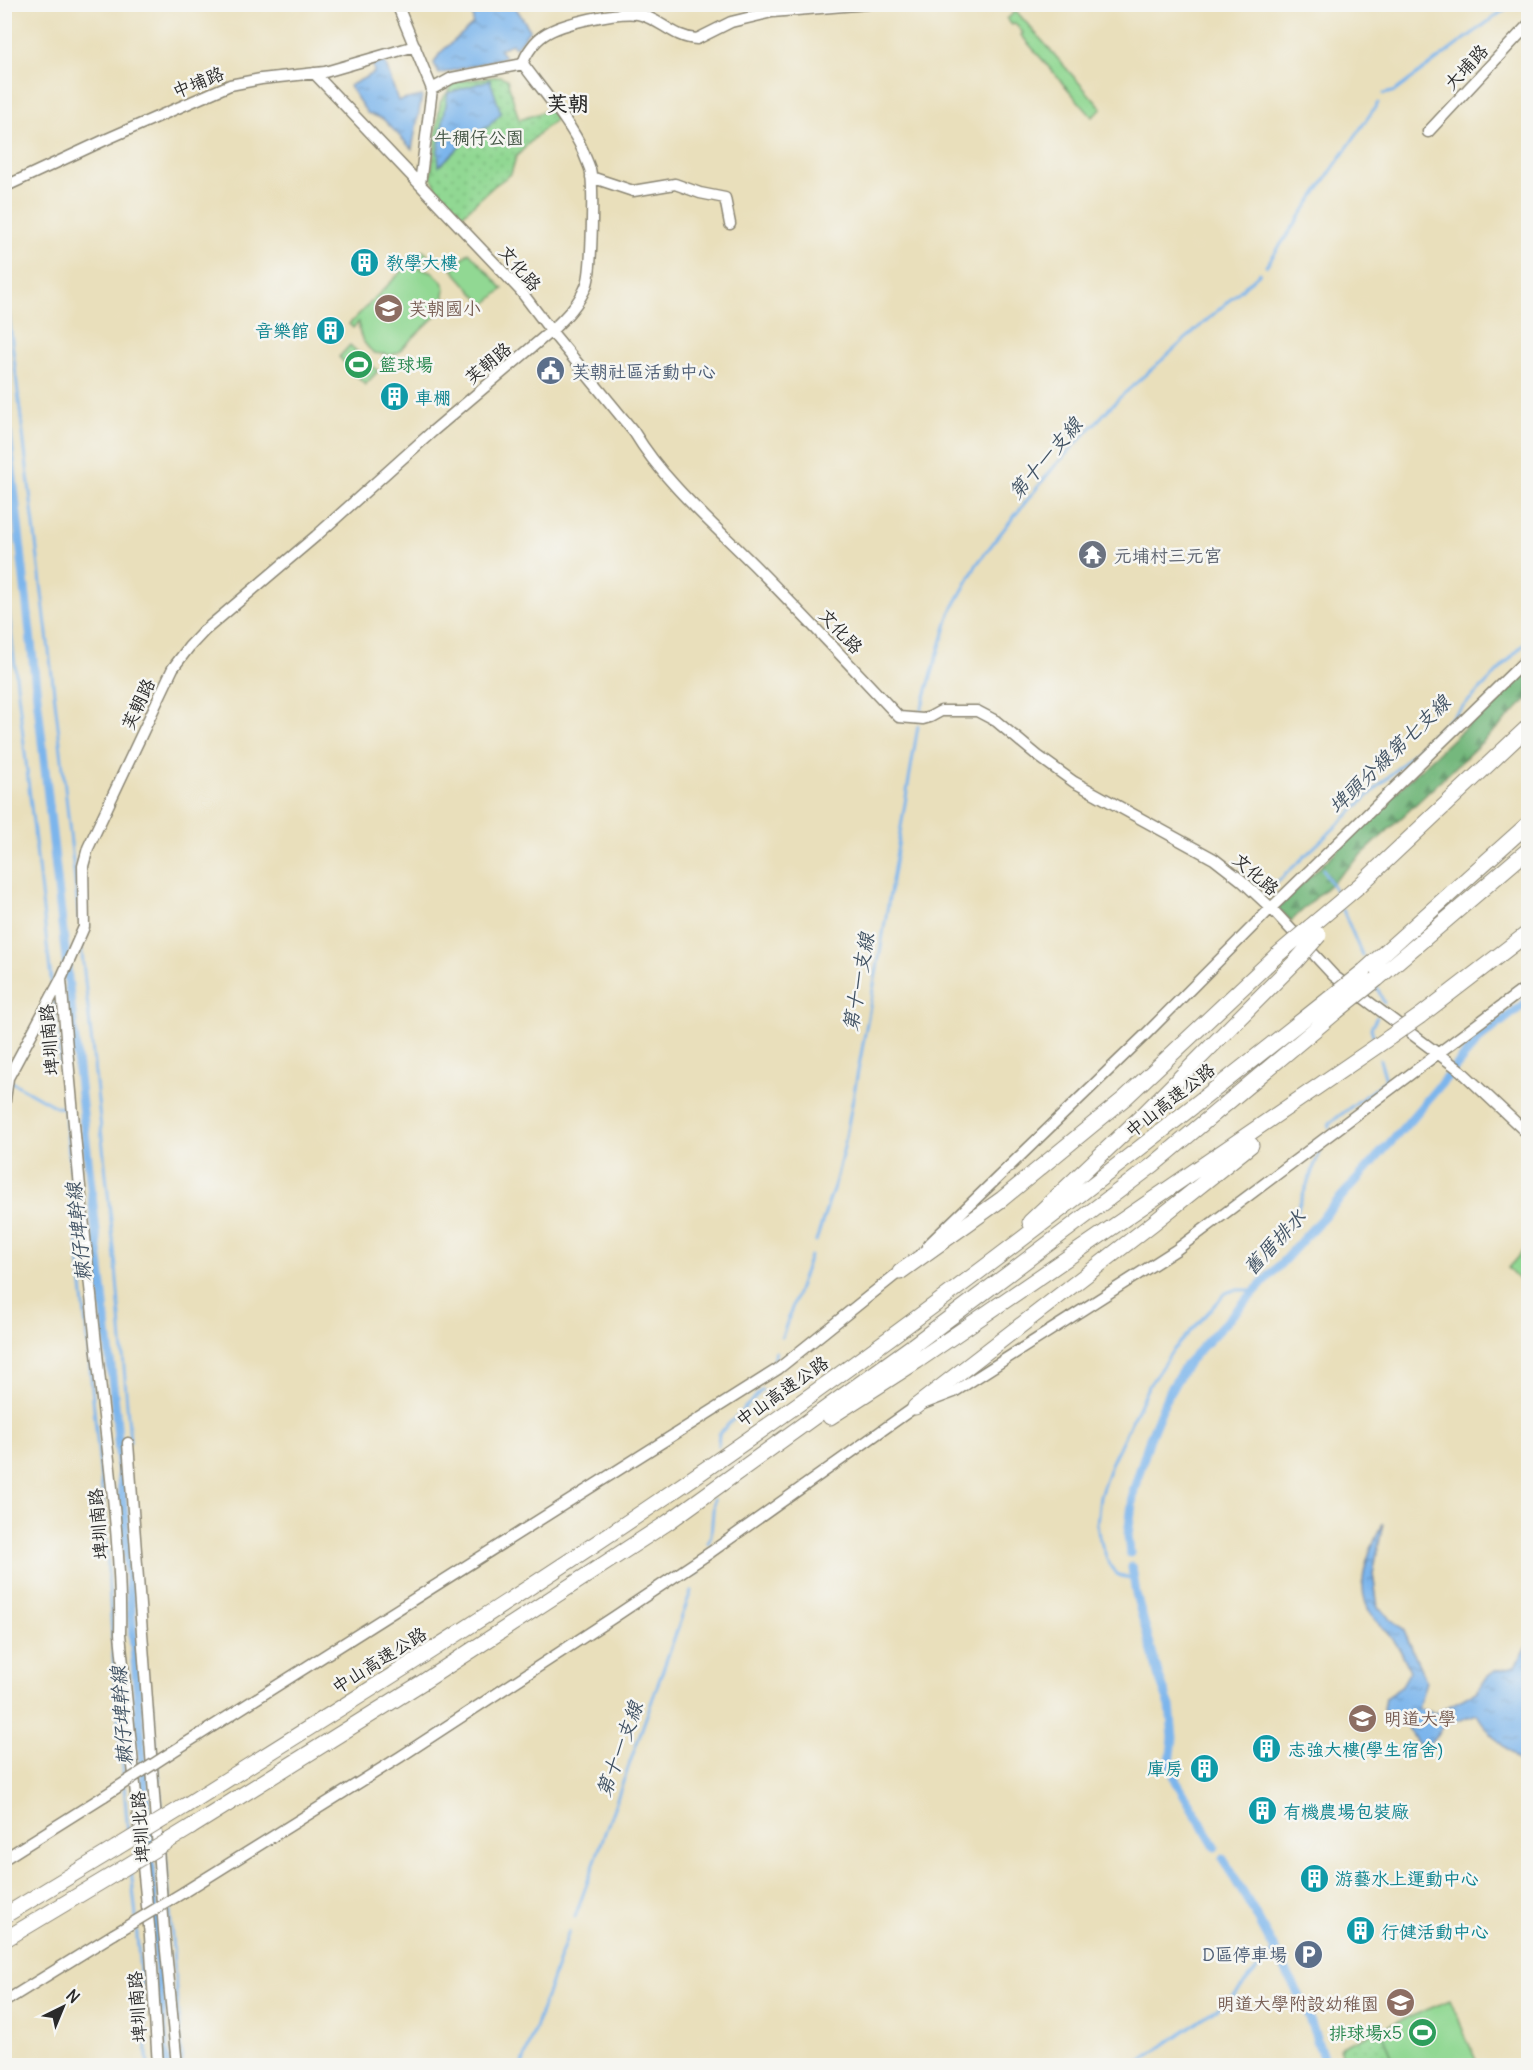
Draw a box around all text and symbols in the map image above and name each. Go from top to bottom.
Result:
street label: 大埔路 [1439,39,1493,95]
street label: 中埔路 [169,61,227,103]
district label: 芙朝 [547,90,589,117]
park label: 牛稠仔公園 [434,126,524,149]
street label: 文化路 [494,240,546,296]
building icon: 教學大樓 [349,246,381,278]
place label: 教學大樓 [386,251,458,274]
school or university icon: 芙朝國小 [372,292,404,324]
place label: 芙朝國小 [409,297,481,320]
building icon: 音樂館 [314,314,346,346]
place label: 音樂館 [255,319,309,342]
street label: 芙朝路 [460,337,516,389]
sports icon: 籃球場 [342,348,374,380]
place label: 籃球場 [379,353,433,376]
public building icon: 芙朝社區活動中心 [535,355,567,387]
place label: 芙朝社區活動中心 [572,360,716,383]
building icon: 車棚 [378,381,410,413]
place label: 車棚 [415,386,451,409]
water label: 第十一支線 [1003,411,1088,504]
temple icon: 元埔村三元宮 [1077,539,1109,571]
place label: 元埔村三元宮 [1114,544,1222,567]
street label: 文化路 [814,603,868,659]
street label: 芙朝路 [116,675,160,733]
water label: 埤頭分線第七支線 [1323,689,1456,819]
street label: 文化路 [1228,848,1284,900]
water label: 第十一支線 [837,930,879,1033]
street label: 埤圳南路 [34,1003,64,1077]
street label: 中山高速公路 [1120,1058,1220,1142]
water label: 棘仔埤幹線 [60,1180,96,1283]
water label: 舊厝排水 [1238,1203,1311,1280]
street label: 中山高速公路 [731,1351,833,1431]
street label: 埤圳南路 [83,1487,113,1561]
street label: 中山高速公路 [327,1622,431,1698]
water label: 棘仔埤幹線 [105,1664,137,1767]
water label: 第十一支線 [590,1697,648,1800]
school or university icon: 明道大學 [1347,1702,1379,1734]
place label: 明道大學 [1384,1707,1456,1730]
building icon: 志強大樓(學生宿舍) [1251,1733,1283,1765]
place label: 志強大樓(學生宿舍) [1288,1738,1443,1761]
building icon: 庫房 [1188,1752,1220,1784]
place label: 庫房 [1147,1757,1183,1780]
street label: 埤圳北路 [126,1790,154,1864]
building icon: 有機農場包裝廠 [1246,1795,1278,1827]
place label: 有機農場包裝廠 [1283,1800,1409,1823]
building icon: 游藝水上運動中心 [1298,1862,1330,1894]
place label: 游藝水上運動中心 [1335,1867,1479,1890]
building icon: 行健活動中心 [1344,1915,1376,1947]
place label: 行健活動中心 [1381,1920,1489,1943]
parking icon: D區停車場 [1292,1938,1324,1970]
place label: D區停車場 [1202,1943,1287,1966]
street label: 埤圳南路 [123,1970,151,2044]
north arrow [33,1977,93,2037]
text: N [62,1985,84,2007]
school or university icon: 明道大學附設幼稚園 [1384,1987,1416,2019]
place label: 明道大學附設幼稚園 [1217,1992,1379,2015]
sports icon: 排球場x5 [1407,2016,1439,2048]
place label: 排球場x5 [1329,2021,1402,2044]

